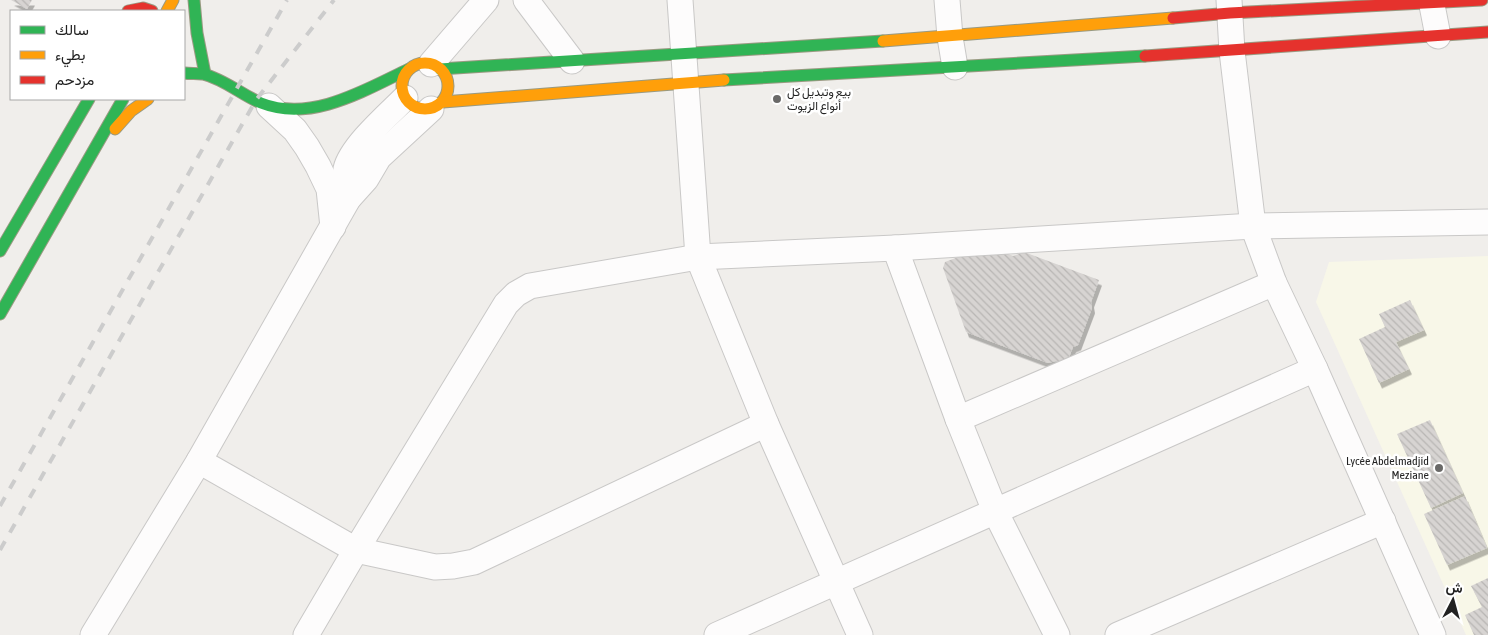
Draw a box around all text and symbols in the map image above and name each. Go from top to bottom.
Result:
legend [10,10,185,100]
text: سالك [55,21,89,38]
text: بطيء [55,46,85,68]
text: مزدحم [55,71,94,90]
place label: بيع وتبديل كل أنواع الزيوت [787,85,851,115]
marker: بيع وتبديل كل أنواع الزيوت [771,93,783,105]
place label: Lycée Abdelmadjid Meziane [1346,454,1429,482]
marker: Lycée Abdelmadjid Meziane [1433,462,1445,474]
north arrow [1428,575,1478,625]
text: ش [1445,578,1464,597]

